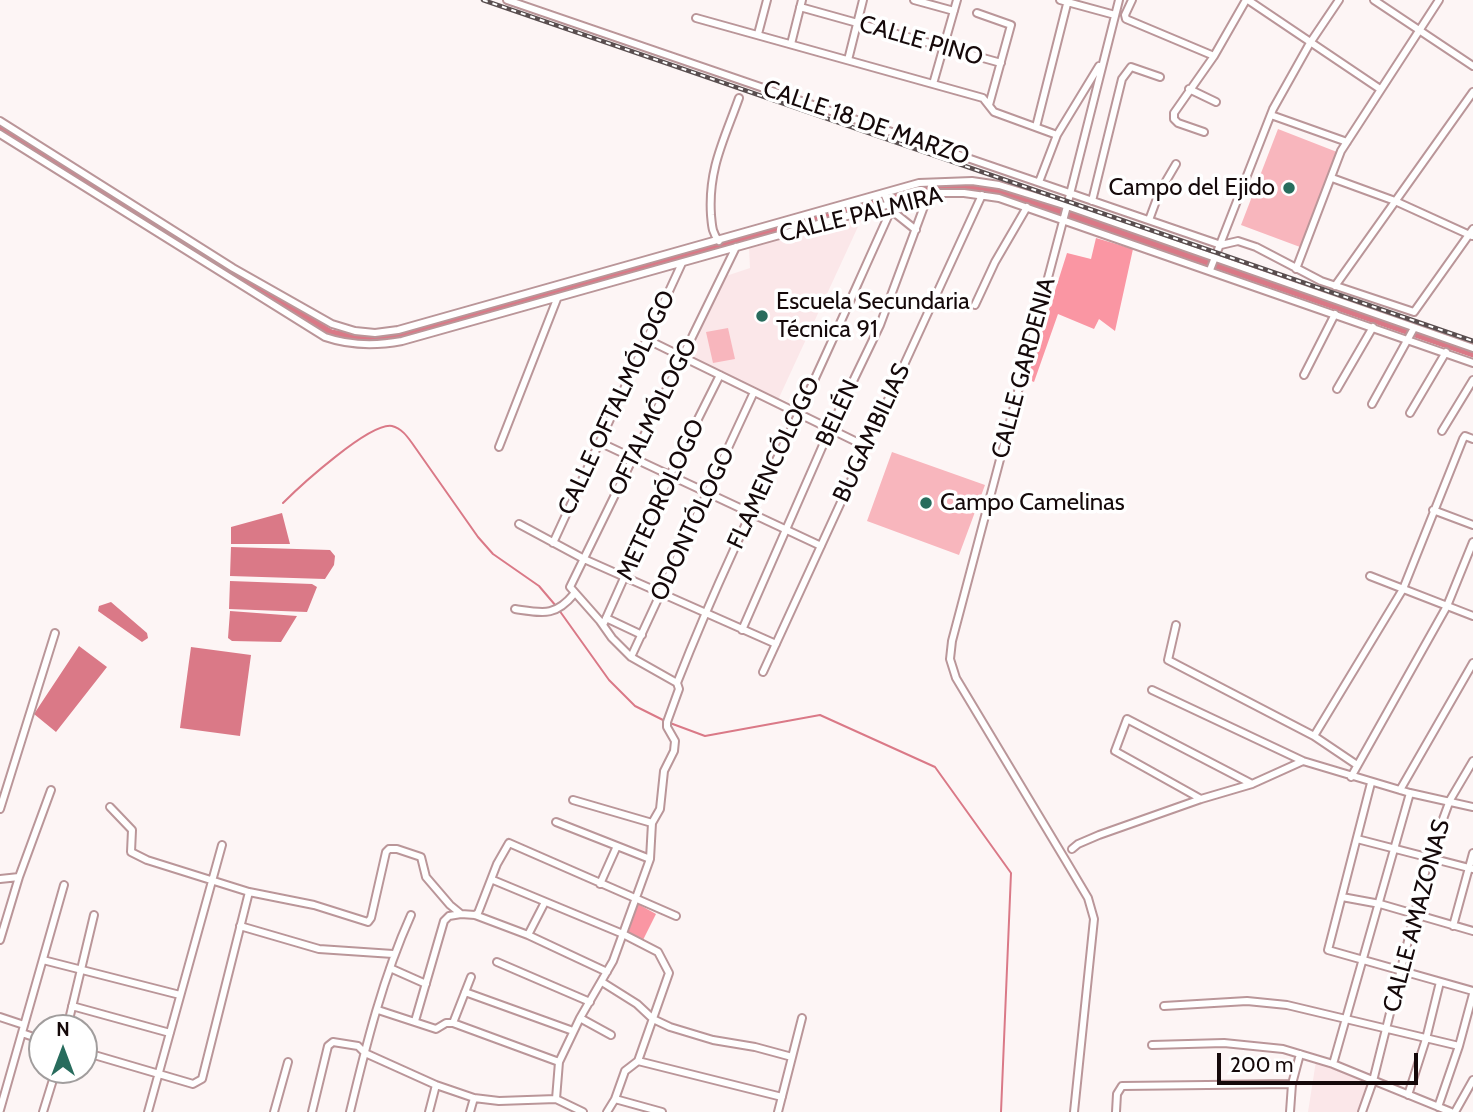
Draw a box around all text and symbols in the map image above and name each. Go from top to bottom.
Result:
street label: CALLE PINO [856,10,986,72]
street label: CALLE 18 DE MARZO [759,74,973,172]
place label: Campo del Ejido [1109,174,1275,202]
marker: Campo del Ejido [1281,180,1297,196]
street label: CALLE PALMIRA [777,181,945,249]
street label: CALLE GARDENIA [986,274,1062,462]
street label: CALLE OFTALMÓLOGO [552,286,682,520]
place label: Escuela Secundaria Técnica 91 [776,288,970,344]
marker: Escuela Secundaria Técnica 91 [754,308,770,324]
street label: OFTALMÓLOGO [602,333,704,501]
street label: BUGAMBILIAS [827,359,917,507]
street label: FLAMENCÓLOGO [722,372,826,554]
street label: BELÉN [810,375,866,451]
street label: METEORÓLOGO [611,415,711,585]
street label: ODONTÓLOGO [645,442,741,606]
place label: Campo Camelinas [940,489,1125,517]
marker: Campo Camelinas [918,495,934,511]
street label: CALLE AMAZONAS [1377,817,1457,1015]
north arrow [28,1014,98,1084]
text: N [56,1018,70,1041]
scale bar [1221,1038,1422,1082]
text: 200 m [1230,1052,1293,1077]

